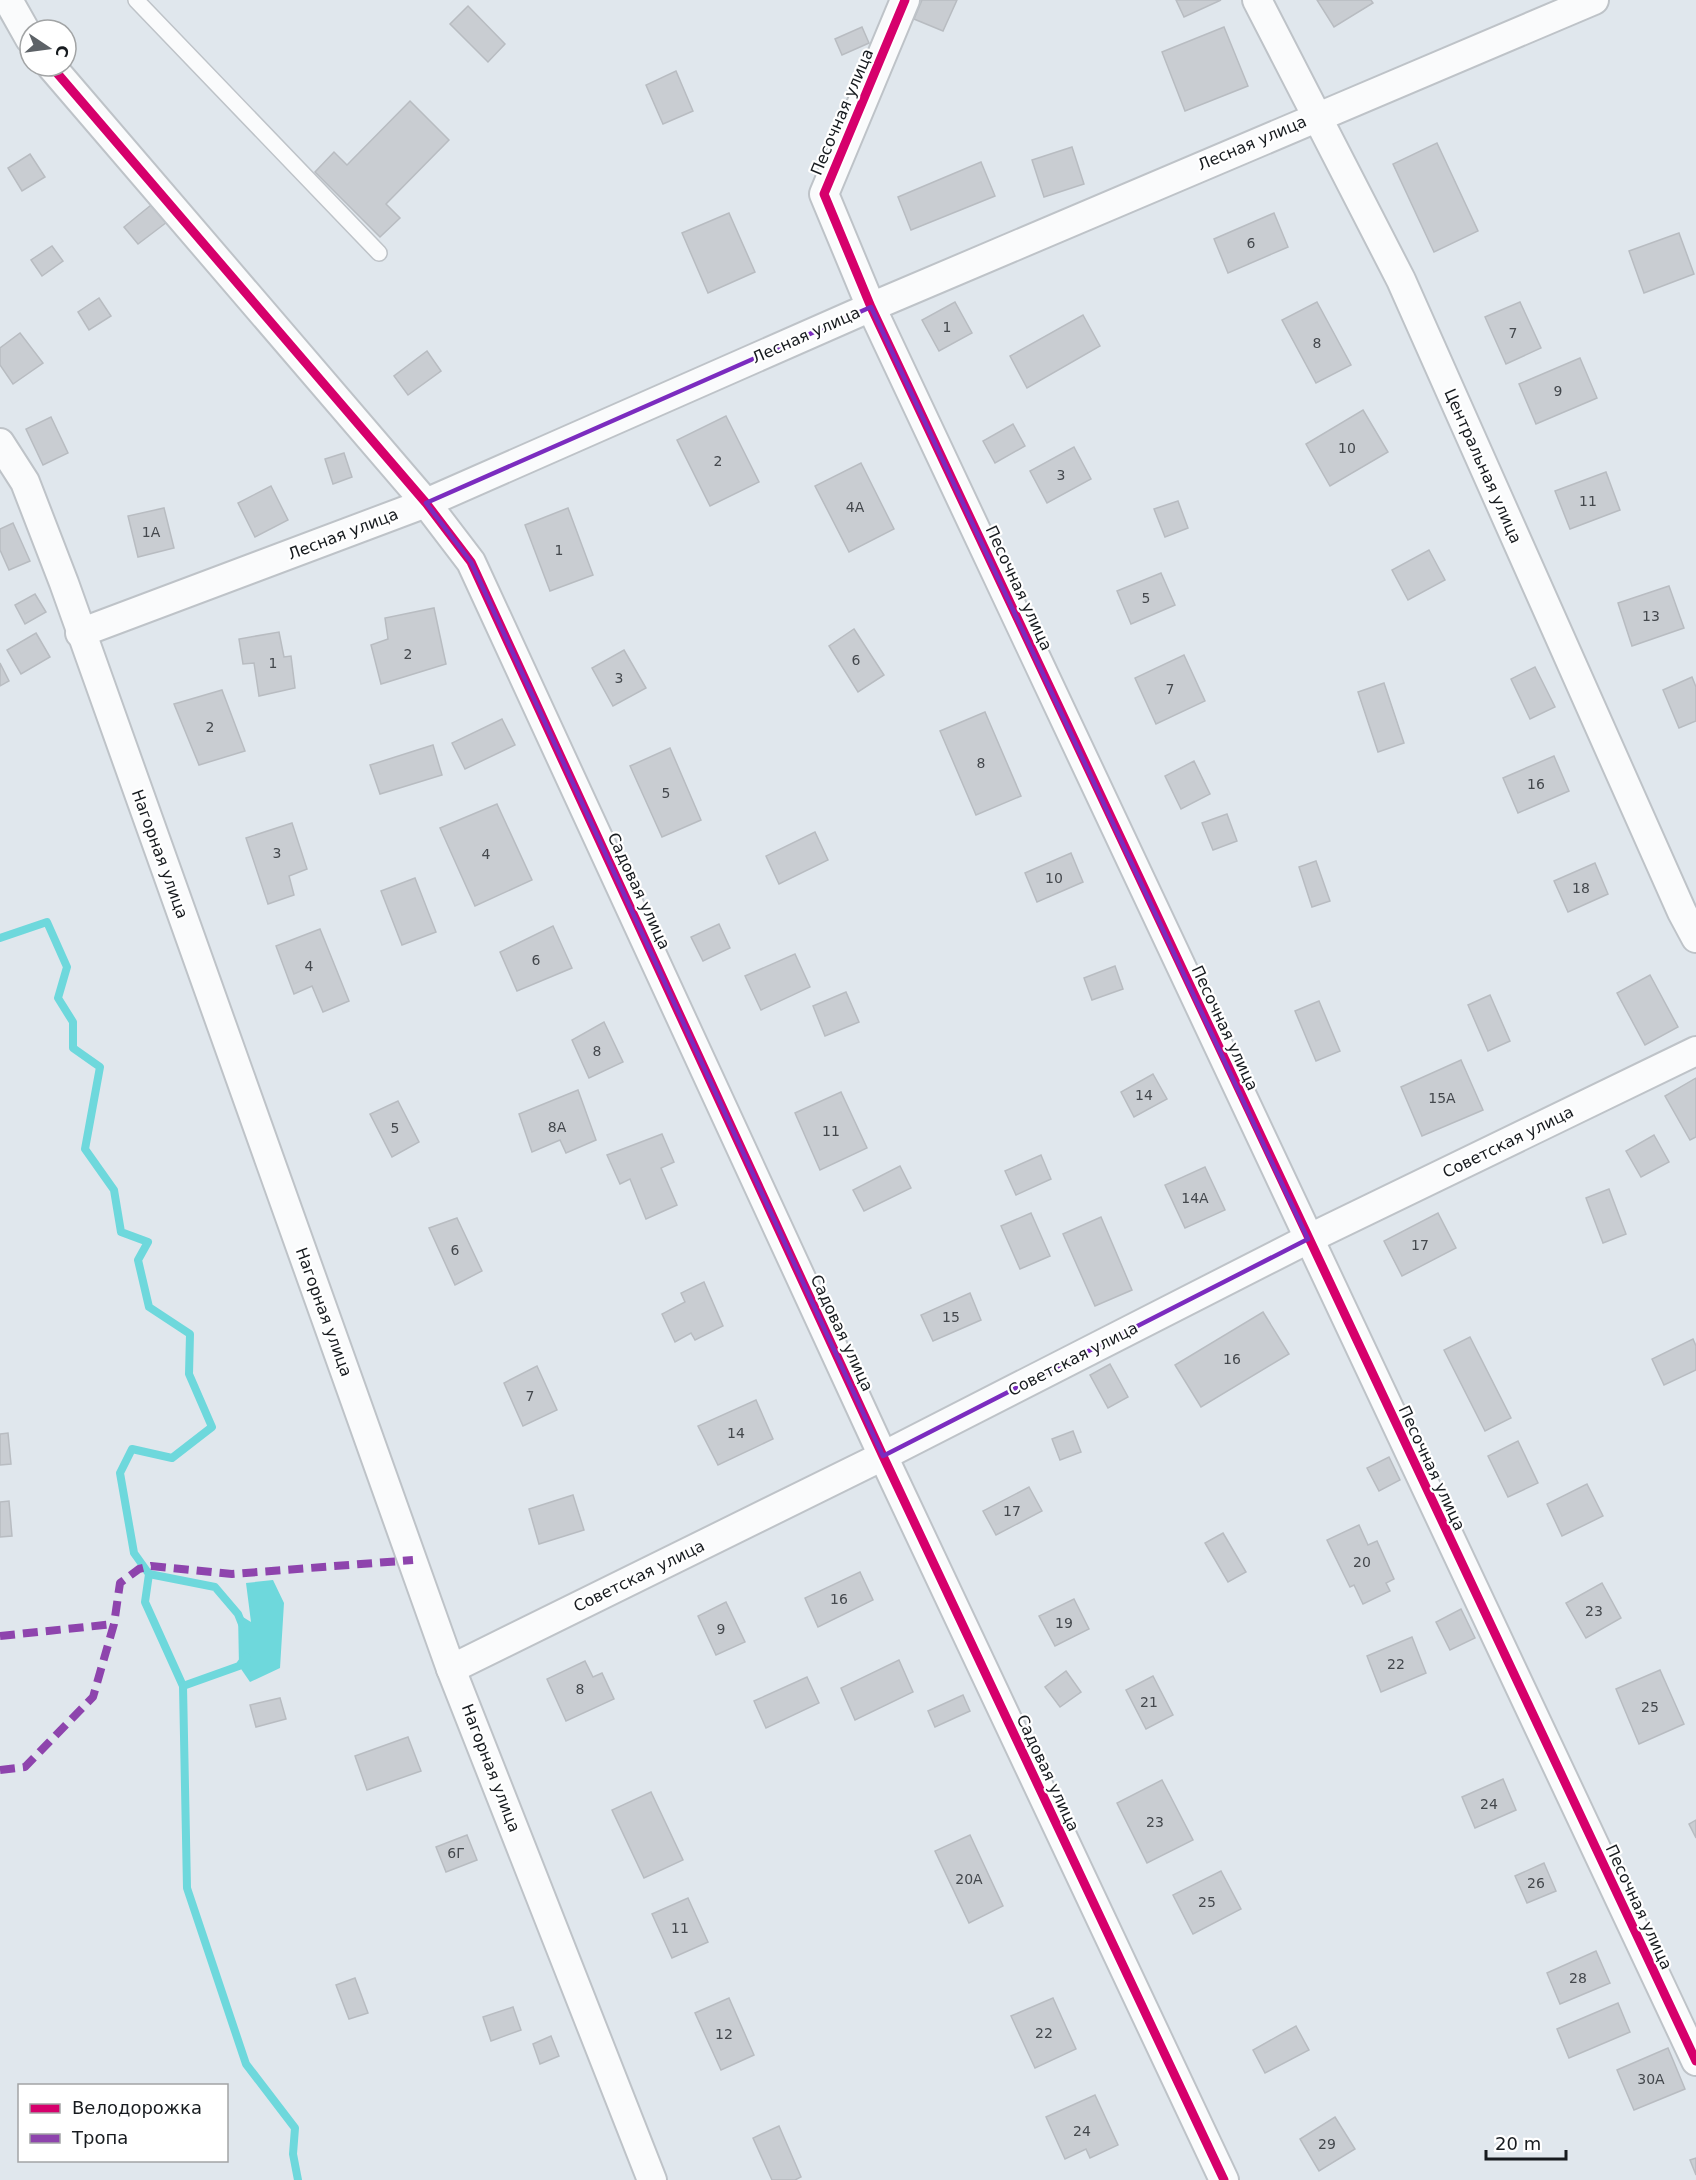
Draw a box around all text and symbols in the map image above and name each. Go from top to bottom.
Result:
north arrow [18,18,78,78]
text: С [52,43,73,59]
street label: Песочная улица [807,46,877,178]
street label: Лесная улица [1195,112,1309,174]
house number: 6 [1247,235,1256,251]
street label: Лесная улица [749,303,863,367]
house number: 1 [943,319,951,335]
house number: 7 [1509,325,1517,341]
house number: 8 [1313,335,1321,351]
house number: 9 [1554,383,1562,399]
street label: Центральная улица [1440,386,1526,546]
house number: 10 [1338,440,1356,456]
house number: 2 [714,453,722,469]
house number: 3 [1057,467,1065,483]
house number: 11 [1579,493,1597,509]
house number: 4А [846,499,865,515]
street label: Лесная улица [285,504,401,564]
street label: Песочная улица [982,522,1056,654]
house number: 1А [142,524,161,540]
house number: 1 [555,542,563,558]
house number: 5 [1142,590,1150,606]
house number: 13 [1642,608,1660,624]
house number: 2 [404,646,412,662]
house number: 6 [852,652,861,668]
house number: 1 [269,655,277,671]
house number: 3 [615,670,623,686]
house number: 7 [1166,681,1174,697]
house number: 2 [206,719,214,735]
house number: 8 [977,755,985,771]
house number: 16 [1527,776,1545,792]
house number: 5 [662,785,670,801]
street label: Нагорная улица [128,787,192,921]
street label: Садовая улица [604,830,674,952]
house number: 3 [273,845,281,861]
house number: 4 [482,846,491,862]
house number: 10 [1045,870,1063,886]
house number: 18 [1572,880,1590,896]
house number: 6 [532,952,541,968]
house number: 4 [305,958,314,974]
street label: Песочная улица [1188,962,1262,1094]
house number: 8 [593,1043,601,1059]
house number: 14 [1135,1087,1153,1103]
house number: 15А [1428,1090,1456,1106]
street label: Советская улица [1439,1102,1577,1182]
house number: 8А [548,1119,567,1135]
house number: 5 [391,1120,399,1136]
house number: 11 [822,1123,840,1139]
house number: 14А [1181,1190,1209,1206]
house number: 17 [1411,1237,1429,1253]
house number: 6 [451,1242,460,1258]
street label: Нагорная улица [292,1245,356,1379]
street label: Садовая улица [807,1272,877,1394]
house number: 15 [942,1309,960,1325]
street label: Советская улица [1005,1318,1141,1400]
house number: 16 [1223,1351,1241,1367]
house number: 7 [526,1388,534,1404]
street label: Песочная улица [1395,1402,1469,1534]
house number: 14 [727,1425,745,1441]
house number: 17 [1003,1503,1021,1519]
street label: Советская улица [570,1536,708,1616]
house number: 20 [1353,1554,1371,1570]
house number: 16 [830,1591,848,1607]
house number: 23 [1585,1603,1603,1619]
house number: 19 [1055,1615,1073,1631]
house number: 9 [717,1621,725,1637]
house number: 22 [1387,1656,1405,1672]
house number: 8 [576,1681,584,1697]
house number: 21 [1140,1694,1158,1710]
house number: 25 [1641,1699,1659,1715]
street label: Нагорная улица [458,1701,524,1835]
street label: Садовая улица [1013,1712,1083,1834]
house number: 24 [1480,1796,1498,1812]
house number: 23 [1146,1814,1164,1830]
street label: Песочная улица [1602,1841,1676,1973]
house number: 6Г [447,1845,465,1861]
house number: 20А [955,1871,983,1887]
house number: 26 [1527,1875,1545,1891]
house number: 25 [1198,1894,1216,1910]
house number: 11 [671,1920,689,1936]
house number: 28 [1569,1970,1587,1986]
house number: 22 [1035,2025,1053,2041]
house number: 12 [715,2026,733,2042]
house number: 30А [1637,2071,1665,2087]
legend [18,2084,228,2162]
text: Велодорожка [72,2097,202,2118]
house number: 24 [1073,2123,1091,2139]
scale bar [1486,2123,1566,2161]
text: Тропа [71,2127,128,2148]
text: 20 m [1495,2133,1541,2154]
house number: 29 [1318,2136,1336,2152]

